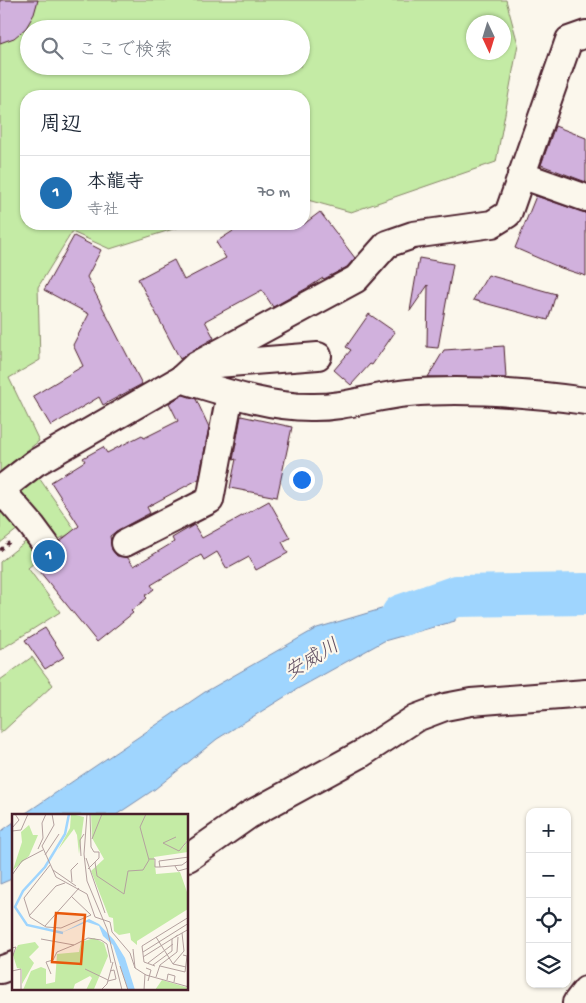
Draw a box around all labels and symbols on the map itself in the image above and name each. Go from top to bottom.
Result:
north arrow [466,15,511,60]
your location [289,467,315,493]
pin: 1 [33,537,65,575]
water label: 安威川 [280,634,344,686]
inset map [12,814,189,990]

